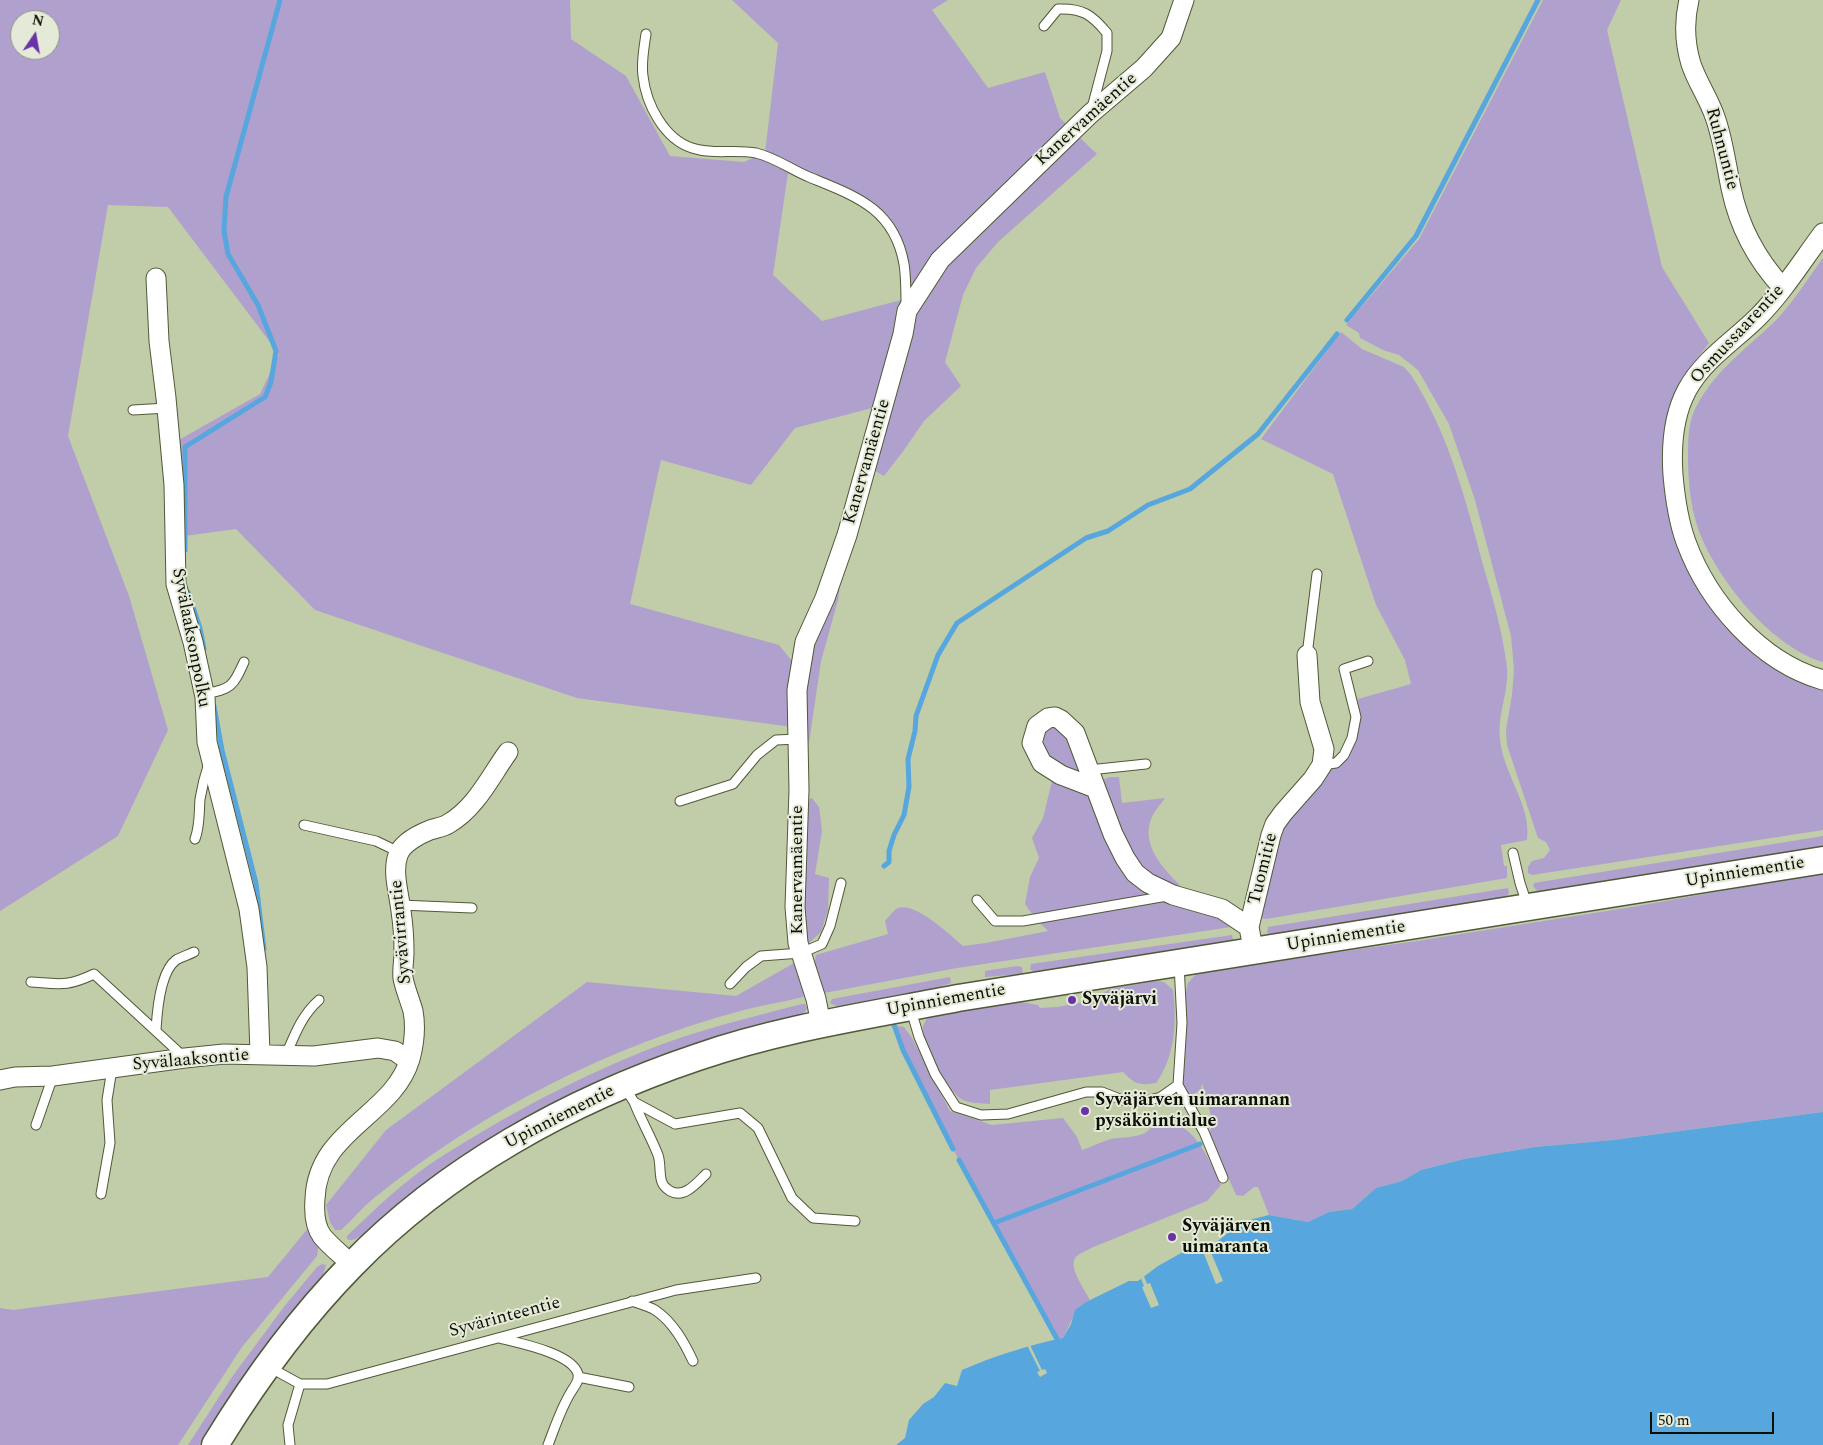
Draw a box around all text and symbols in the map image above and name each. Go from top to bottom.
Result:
text: N [30,9,46,32]
north arrow [10,10,60,60]
street label: Kanervamäentie [1032,69,1142,171]
street label: Ruhnuntie [1700,106,1742,192]
street label: Osmussaarentie [1686,281,1790,389]
street label: Kanervamäentie [840,397,896,527]
street label: Syvälaaksonpolku [166,566,214,710]
street label: Kanervamäentie [787,805,809,935]
street label: Tuomitie [1245,831,1283,907]
street label: Upinniementie [1684,853,1806,893]
street label: Syvävirrantie [387,879,417,985]
street label: Upinniementie [1285,917,1407,957]
street label: Upinniementie [885,980,1007,1022]
place label: Syväjärvi [1082,989,1157,1011]
marker: Syväjärvi [1066,994,1078,1006]
street label: Syvälaaksontie [132,1045,250,1077]
street label: Upinniementie [501,1081,619,1155]
place label: Syväjärven uimarannan pysäköintialue [1095,1090,1290,1132]
marker: Syväjärven uimarannan pysäköintialue [1079,1105,1091,1117]
place label: Syväjärven uimaranta [1182,1216,1271,1258]
marker: Syväjärven uimaranta [1166,1231,1178,1243]
street label: Syvärinteentie [447,1293,563,1343]
scale bar [1653,1402,1777,1434]
text: 50 m [1658,1409,1690,1432]

